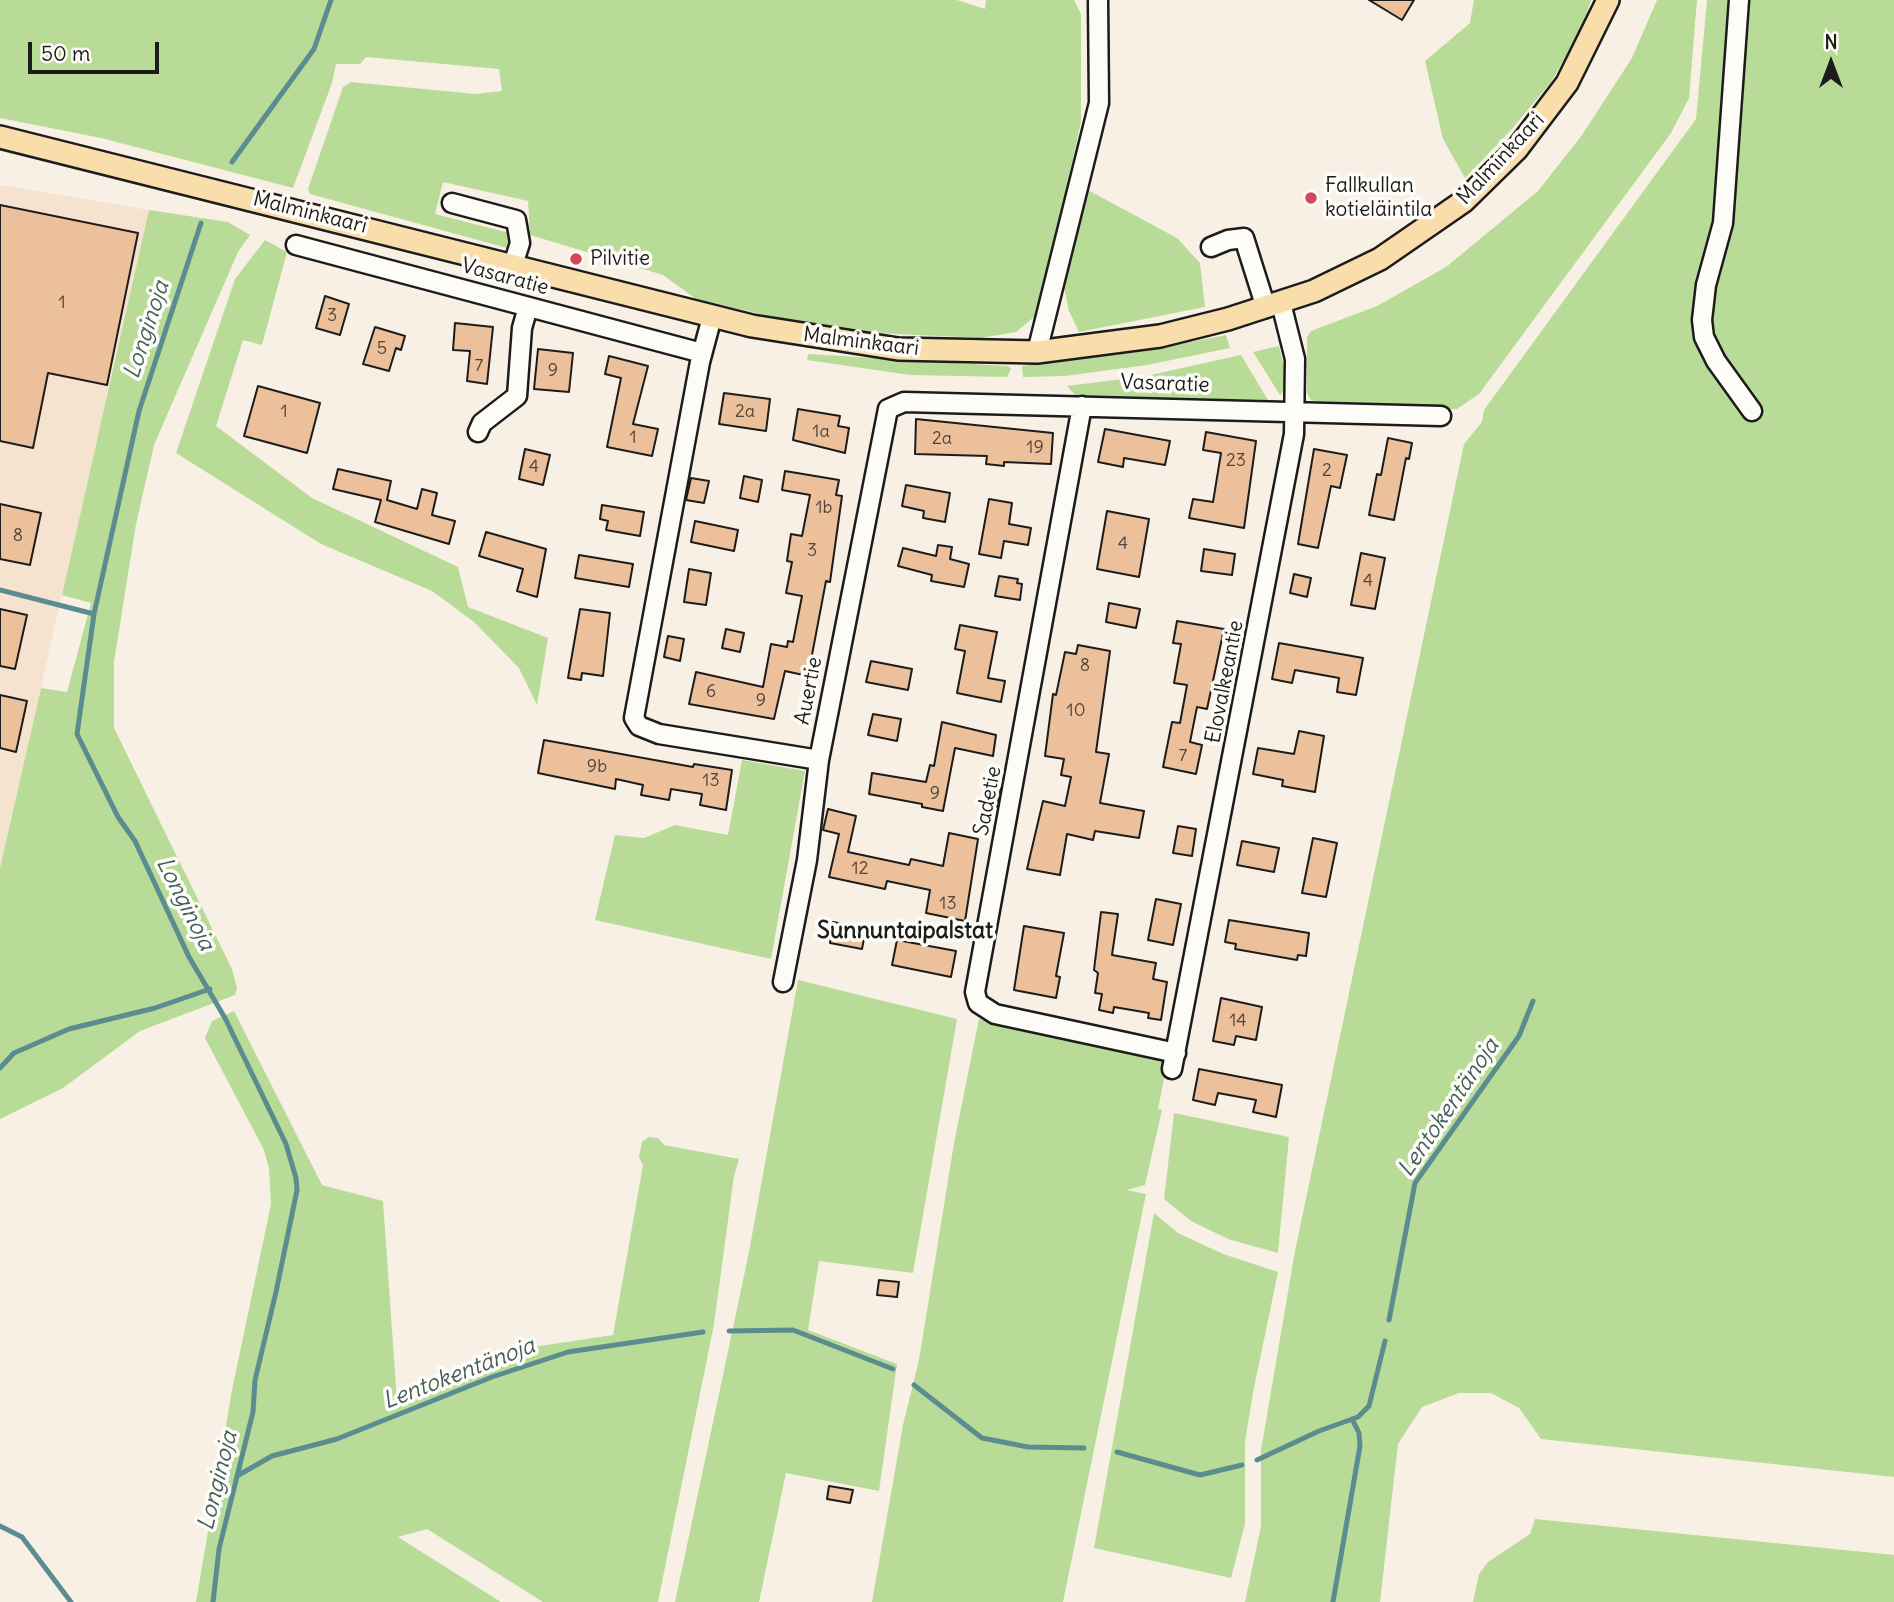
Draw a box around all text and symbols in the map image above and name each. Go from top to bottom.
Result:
scale bar [32,28,163,72]
north arrow [1796,28,1866,98]
text: N [1824,30,1838,54]
text: 50 m [41,40,90,67]
street label: Malminkaari [1452,108,1550,210]
place label: Fallkullan kotieläintila [1325,173,1432,223]
street label: Malminkaari [250,187,370,239]
marker: Fallkullan kotieläintila [1303,190,1319,206]
place label: Pilvitie [590,246,650,272]
marker: Pilvitie [568,251,584,267]
street label: Vasaratie [459,253,551,301]
water label: Longinoja [118,278,176,382]
house number: 1 [58,292,66,314]
house number: 3 [327,305,337,327]
street label: Malminkaari [802,322,920,362]
house number: 5 [377,338,387,360]
house number: 7 [475,355,483,377]
house number: 9 [548,360,558,382]
street label: Vasaratie [1120,370,1210,398]
house number: 1 [280,401,288,423]
house number: 2a [735,401,755,423]
house number: 1a [812,421,830,443]
house number: 1 [629,427,637,449]
house number: 2a [932,428,952,450]
house number: 19 [1026,437,1044,459]
house number: 23 [1226,450,1246,472]
house number: 4 [529,456,539,478]
house number: 2 [1322,460,1332,482]
house number: 1b [815,497,833,519]
house number: 8 [13,525,23,547]
house number: 4 [1118,533,1128,555]
house number: 3 [807,540,817,562]
house number: 4 [1363,570,1373,592]
street label: Elovalkeantie [1201,618,1249,746]
street label: Auertie [790,655,828,727]
house number: 8 [1080,655,1090,677]
house number: 6 [706,681,716,703]
house number: 9 [756,690,766,712]
house number: 10 [1067,700,1085,722]
house number: 7 [1179,745,1187,767]
house number: 9b [587,756,607,778]
street label: Sadetie [969,764,1007,838]
house number: 13 [702,770,720,792]
house number: 9 [930,783,940,805]
water label: Longinoja [150,853,220,955]
house number: 12 [851,858,869,880]
house number: 13 [939,893,957,915]
district label: Sunnuntaipalstat [817,917,993,945]
house number: 14 [1229,1010,1247,1032]
water label: Lentokentänoja [1393,1034,1505,1182]
water label: Lentokentänoja [379,1332,539,1416]
water label: Longinoja [192,1429,244,1533]

